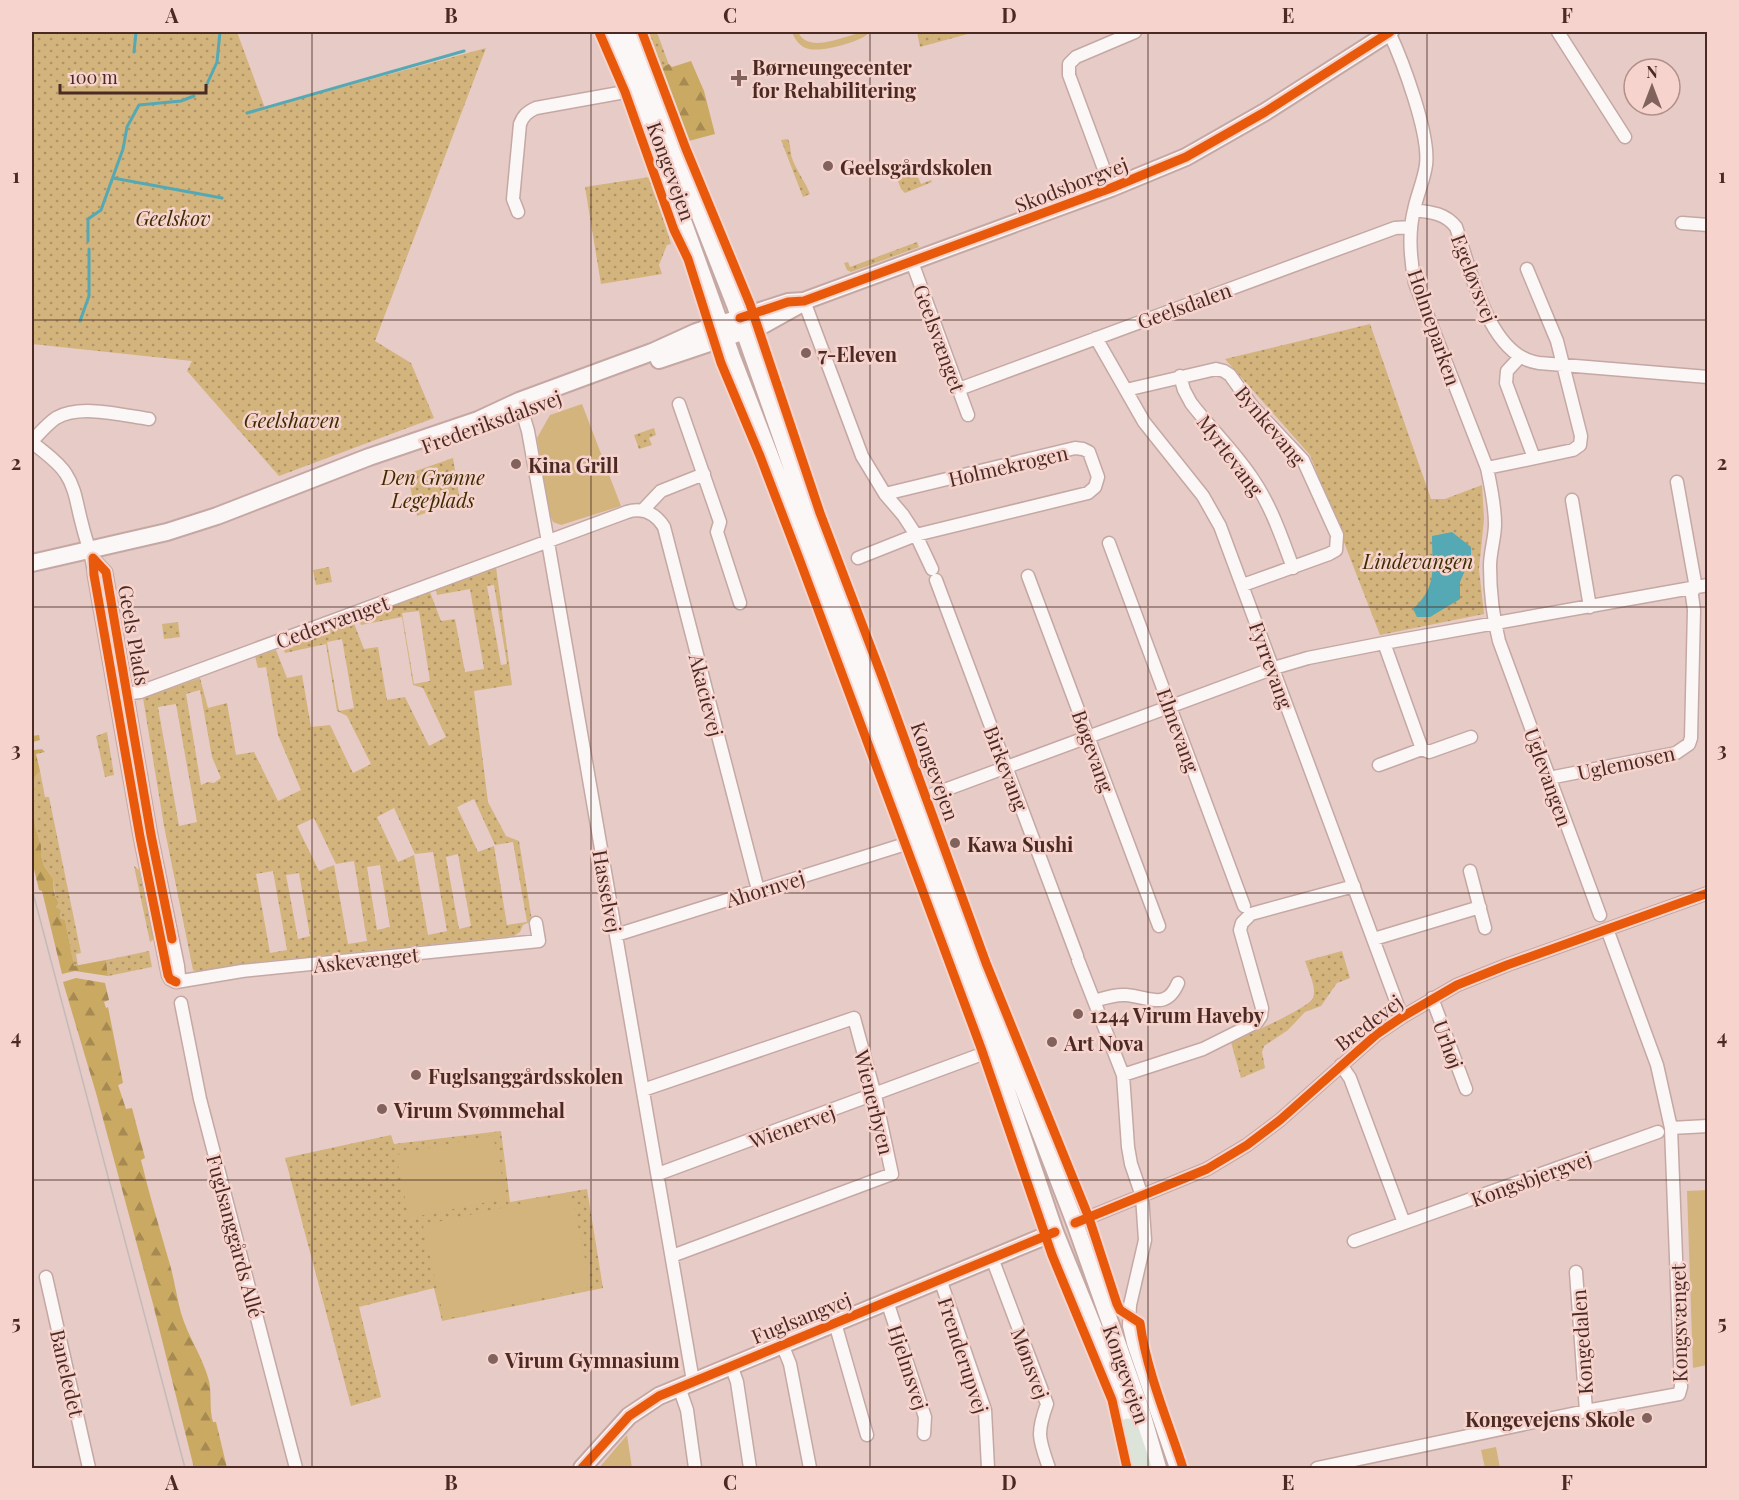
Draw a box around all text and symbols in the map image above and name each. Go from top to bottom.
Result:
text: A [164,1,179,28]
text: B [444,1,458,28]
text: C [723,1,737,28]
text: D [1001,1,1017,28]
text: E [1282,1,1294,28]
text: F [1561,1,1573,28]
place label: Børneungecenter for Rehabilitering [752,53,916,103]
scale bar [60,57,206,95]
north arrow [1622,57,1682,117]
text: N [1646,61,1658,82]
text: 100 m [69,65,118,89]
marker: Børneungecenter for Rehabilitering [730,69,748,87]
street label: Kongevejen [642,118,702,224]
street label: Skodsborgvej [1010,150,1132,218]
place label: Geelsgårdskolen [840,153,993,180]
marker: Geelsgårdskolen [821,159,835,173]
text: 1 [12,161,20,188]
text: 1 [1718,161,1726,188]
park label: Geelskov [135,204,211,231]
street label: Egeløvsvej [1446,230,1504,326]
street label: Holmeparken [1402,265,1468,389]
street label: Geelsdalen [1133,276,1235,334]
street label: Geelsvænget [908,280,972,396]
place label: 7-Eleven [818,340,898,367]
marker: 7-Eleven [799,346,813,360]
street label: Bynkevang [1230,379,1313,471]
street label: Frederiksdalsvej [417,383,565,459]
park label: Geelshaven [244,406,340,433]
street label: Myrtevang [1192,409,1271,501]
street label: Holmekrogen [946,438,1071,492]
text: 2 [11,448,21,475]
text: 2 [1717,448,1727,475]
place label: Kina Grill [528,451,619,478]
marker: Kina Grill [509,457,523,471]
park label: Den Grønne Legeplads [380,463,485,513]
park label: Lindevangen [1362,547,1473,574]
street label: Geels Plads [113,583,157,687]
street label: Cedervænget [272,588,393,654]
street label: Fyrrevang [1244,618,1300,713]
street label: Akacievej [683,650,730,739]
street label: Elmevang [1151,684,1207,776]
street label: Bøgevang [1067,706,1121,796]
street label: Kongevejen [906,718,966,824]
street label: Birkevang [978,722,1036,815]
street label: Uglevangen [1519,724,1579,830]
text: 3 [11,735,21,762]
text: 3 [1717,735,1727,762]
street label: Uglemosen [1575,738,1677,786]
place label: Kawa Sushi [967,830,1073,857]
marker: Kawa Sushi [948,836,962,850]
street label: Hasselvej [587,847,629,935]
street label: Ahornvej [721,863,808,913]
street label: Askevænget [311,940,421,978]
street label: Bredevej [1329,988,1407,1056]
place label: 1244 Virum Haveby [1090,1001,1265,1028]
marker: 1244 Virum Haveby [1071,1007,1085,1021]
street label: Urhøj [1428,1016,1470,1072]
text: 4 [11,1022,21,1049]
text: 4 [1717,1022,1727,1049]
place label: Art Nova [1063,1029,1144,1056]
marker: Art Nova [1045,1035,1059,1049]
street label: Wienerbyen [849,1046,901,1157]
place label: Fuglsanggårdsskolen [428,1062,624,1089]
marker: Fuglsanggårdsskolen [409,1068,423,1082]
place label: Virum Svømmehal [393,1096,565,1123]
street label: Wienervej [744,1098,839,1154]
marker: Virum Svømmehal [375,1102,389,1116]
street label: Kongsbjergvej [1467,1144,1595,1212]
street label: Fuglsanggårds Allé [201,1151,271,1321]
street label: Kongsvænget [1663,1262,1693,1383]
street label: Fuglsangvej [747,1285,855,1349]
street label: Kongedalen [1564,1288,1598,1396]
street label: Frenderupvej [933,1293,995,1417]
text: 5 [11,1308,21,1335]
text: 5 [1717,1308,1727,1335]
street label: Hjelmsvej [883,1321,935,1413]
street label: Kongevejen [1097,1321,1157,1427]
street label: Mønsvej [1006,1324,1056,1402]
street label: Baneledet [45,1327,91,1420]
place label: Virum Gymnasium [504,1346,680,1373]
marker: Virum Gymnasium [486,1352,500,1366]
place label: Kongevejens Skole [1465,1405,1635,1432]
marker: Kongevejens Skole [1640,1411,1654,1425]
text: A [164,1468,179,1495]
text: B [444,1468,458,1495]
text: C [723,1468,737,1495]
text: D [1001,1468,1017,1495]
text: E [1282,1468,1294,1495]
text: F [1561,1468,1573,1495]

